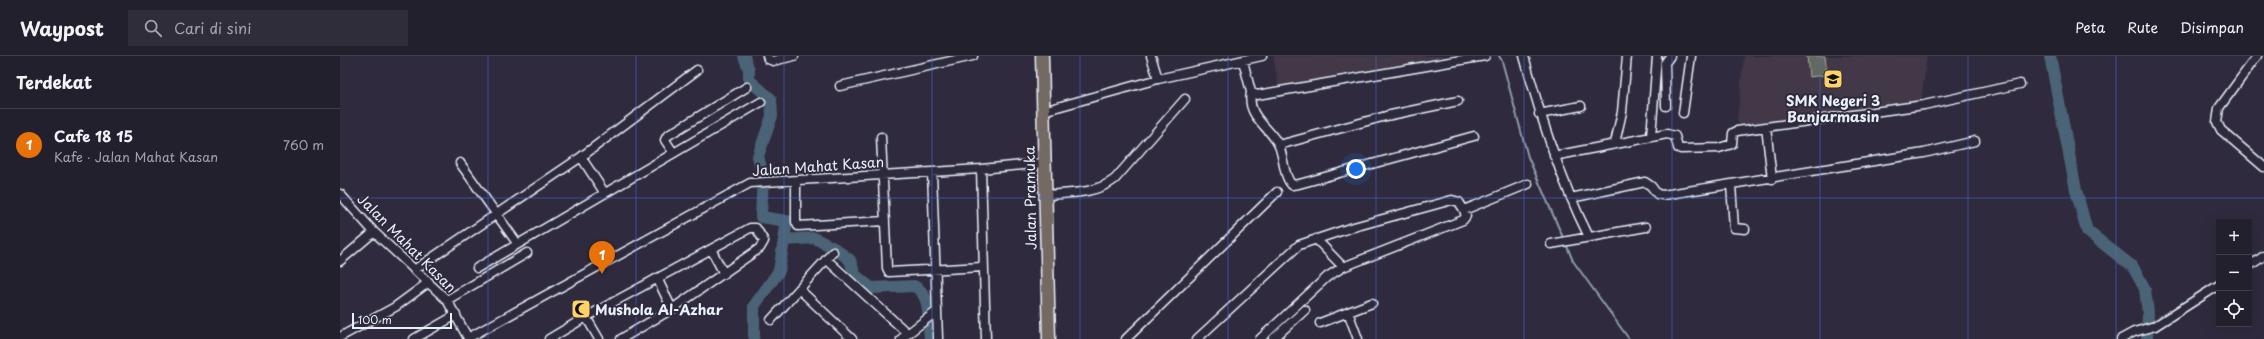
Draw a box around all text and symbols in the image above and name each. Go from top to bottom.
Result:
search box [128,10,408,46]
text: Waypost [20,14,104,42]
text: Cari di sini [174,16,251,39]
icon: search [142,17,164,39]
text: Peta [2075,17,2105,38]
text: Rute [2127,17,2158,38]
text: Disimpan [2180,17,2244,38]
school or university icon: SMK Negeri 3 Banjarmasin [1822,68,1844,90]
text: Terdekat [16,69,92,95]
place label: SMK Negeri 3 Banjarmasin [1786,90,1880,127]
text: Cafe 18 15 [54,124,133,147]
text: 1 [26,135,32,154]
text: 760 m [283,135,324,154]
street label: Jalan Pramuka [1019,146,1041,250]
text: Kafe · Jalan Mahat Kasan [54,147,218,166]
street label: Jalan Mahat Kasan [751,151,885,181]
your location [1346,159,1366,179]
street label: Jalan Mahat Kasan [353,189,461,297]
map controls [2216,219,2252,327]
button: + [2216,219,2252,255]
pin: 1 [589,241,615,274]
button: − [2216,255,2252,291]
button: locate [2216,291,2252,327]
mosque icon: Mushola Al-Azhar [570,298,592,320]
place label: Mushola Al-Azhar [595,299,724,320]
scale bar [352,311,452,330]
text: 100 m [358,311,392,328]

